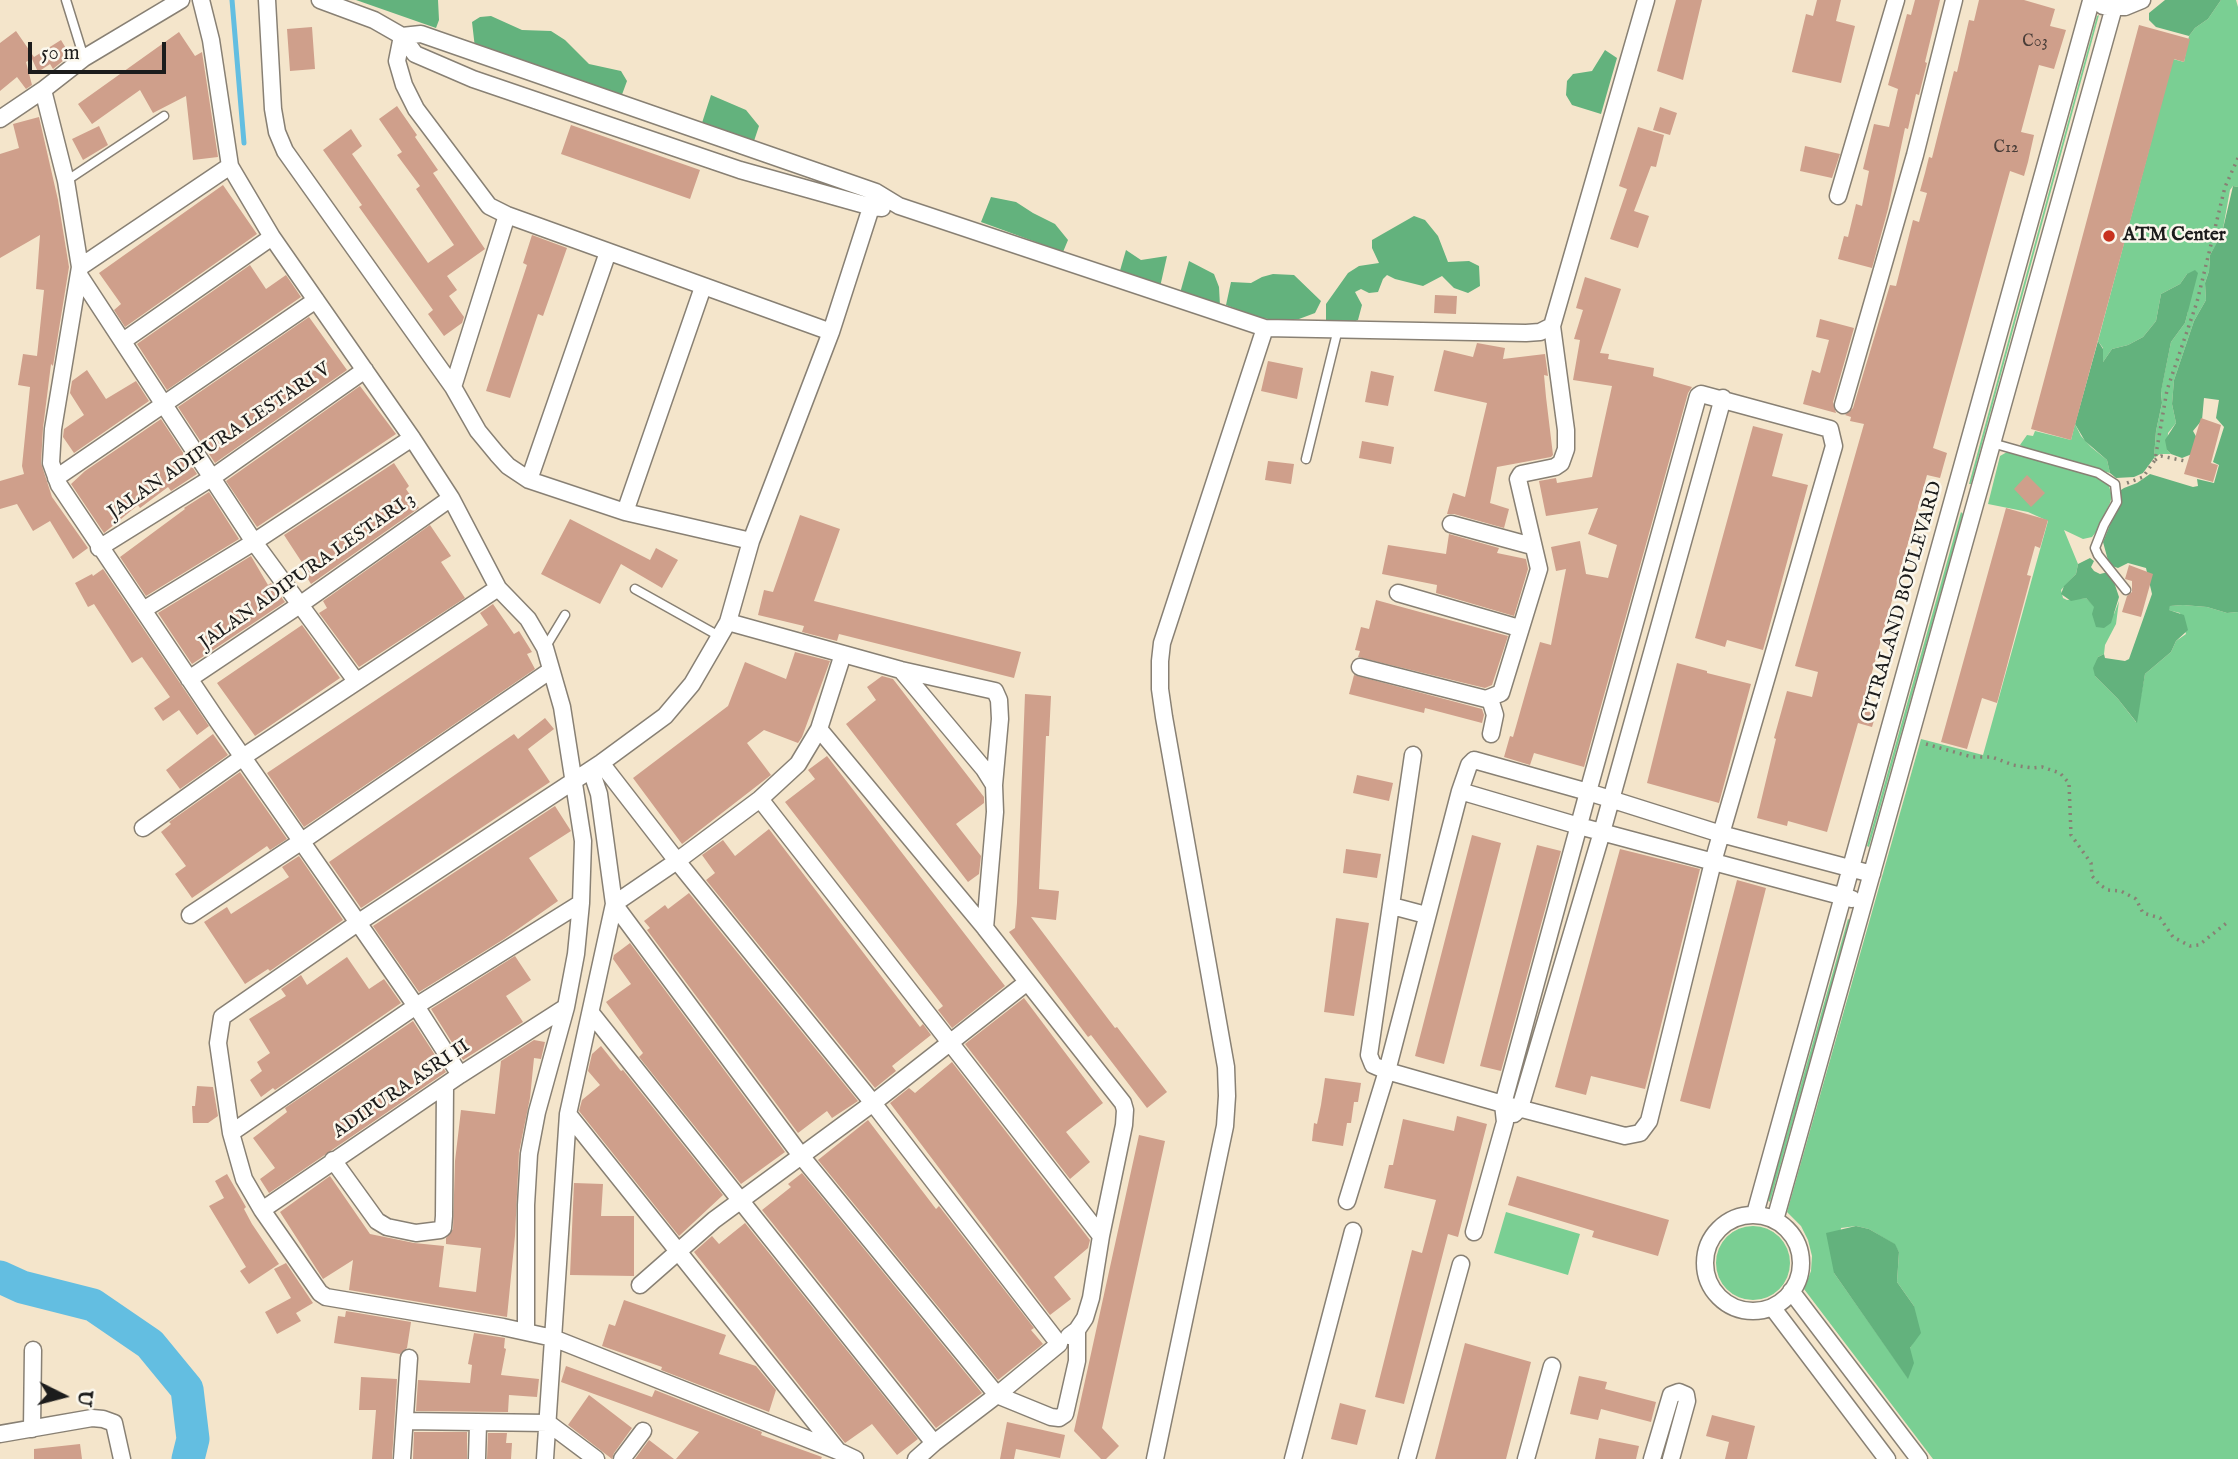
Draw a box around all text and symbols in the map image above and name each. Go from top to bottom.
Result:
scale bar [32,28,170,72]
house number: C03 [2022,33,2048,53]
text: 50 m [41,40,80,67]
house number: C12 [1994,139,2018,159]
place label: ATM Center [2123,225,2226,247]
marker: ATM Center [2101,228,2117,244]
street label: JALAN ADIPURA LESTARI V [105,359,335,525]
street label: CITRALAND BOULEVARD [1858,479,1948,725]
street label: JALAN ADIPURA LESTARI 3 [196,489,420,655]
street label: ADIPURA ASRI II [329,1036,475,1144]
north arrow [28,1361,98,1431]
text: U [71,1389,97,1407]

